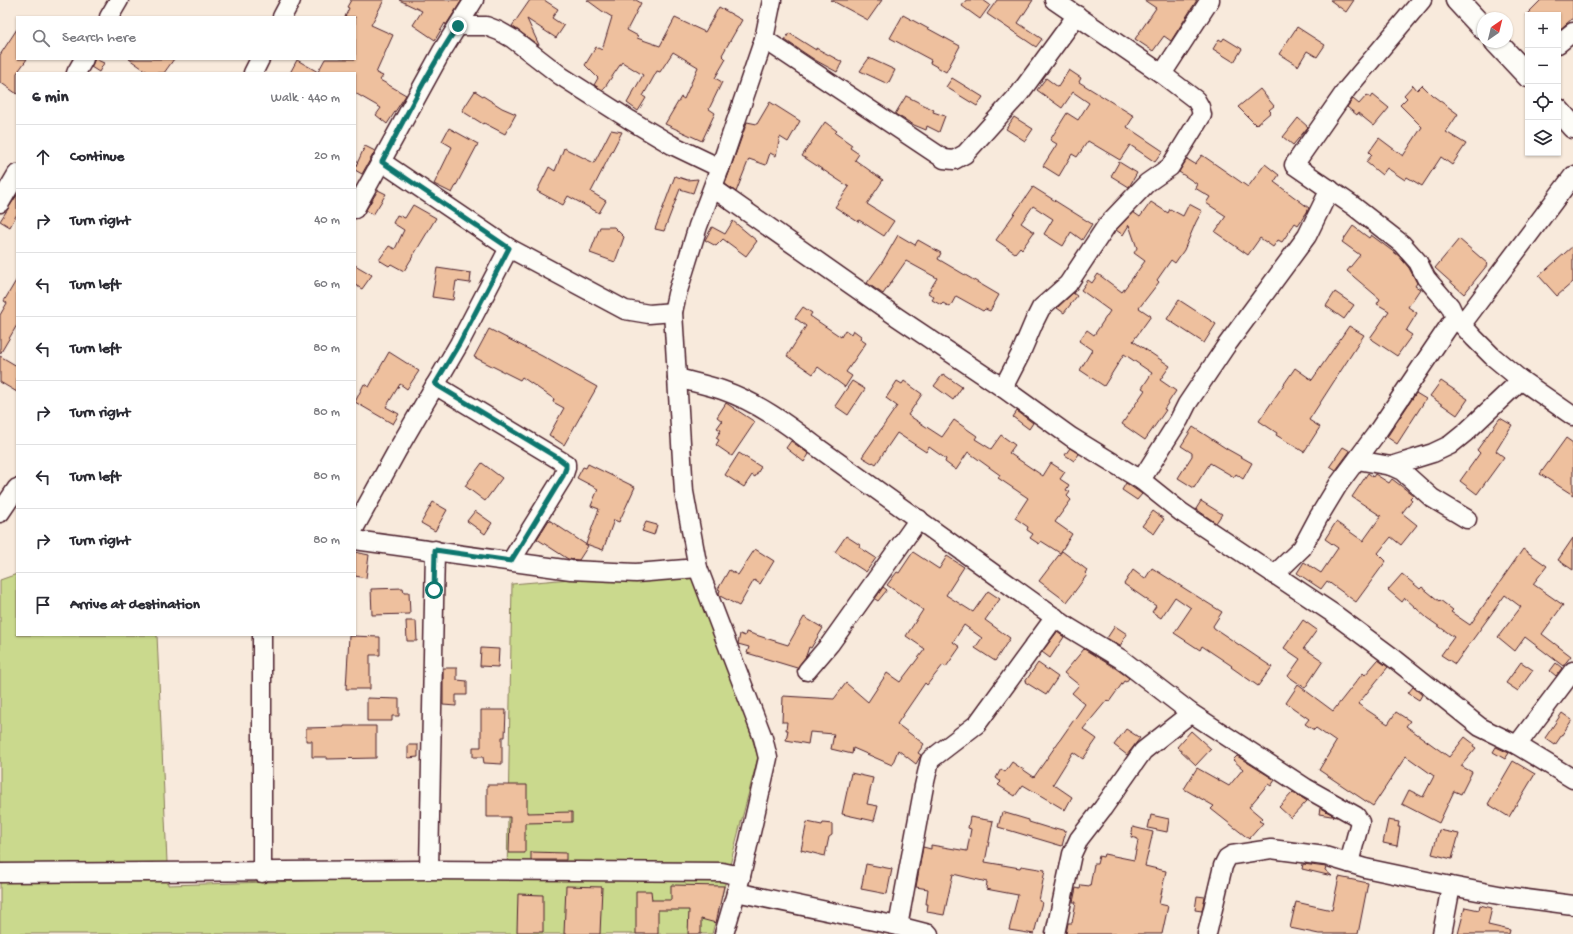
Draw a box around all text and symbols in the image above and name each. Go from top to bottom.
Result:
north arrow [1477,12,1513,48]
map controls [1525,12,1561,156]
button: + [1525,12,1561,48]
search box [16,16,356,60]
route end [449,17,467,35]
icon: search [30,27,52,49]
text: Search here [62,29,136,47]
button: − [1525,48,1561,84]
button: locate [1525,84,1561,120]
text: 6 min [32,88,68,108]
text: Walk · 440 m [271,91,340,106]
button: layers [1525,120,1561,156]
icon: ahead [32,146,54,168]
text: Continue [70,148,124,166]
text: 20 m [314,149,340,164]
icon: right [32,210,54,232]
text: Turn right [70,212,130,230]
text: 40 m [314,213,340,228]
icon: left [32,274,54,296]
text: Turn left [70,276,121,294]
text: 60 m [314,277,340,292]
icon: left [32,338,54,360]
text: Turn left [70,340,121,358]
text: 80 m [313,341,340,356]
icon: right [32,402,54,424]
text: Turn right [70,404,130,422]
text: 80 m [313,405,340,420]
icon: left [32,466,54,488]
text: Turn left [70,468,121,486]
text: 80 m [313,469,340,484]
icon: right [32,530,54,552]
text: Turn right [70,532,130,550]
text: 80 m [313,533,340,548]
route start [425,581,443,599]
icon: arrive [32,594,54,616]
text: Arrive at destination [70,596,200,614]

